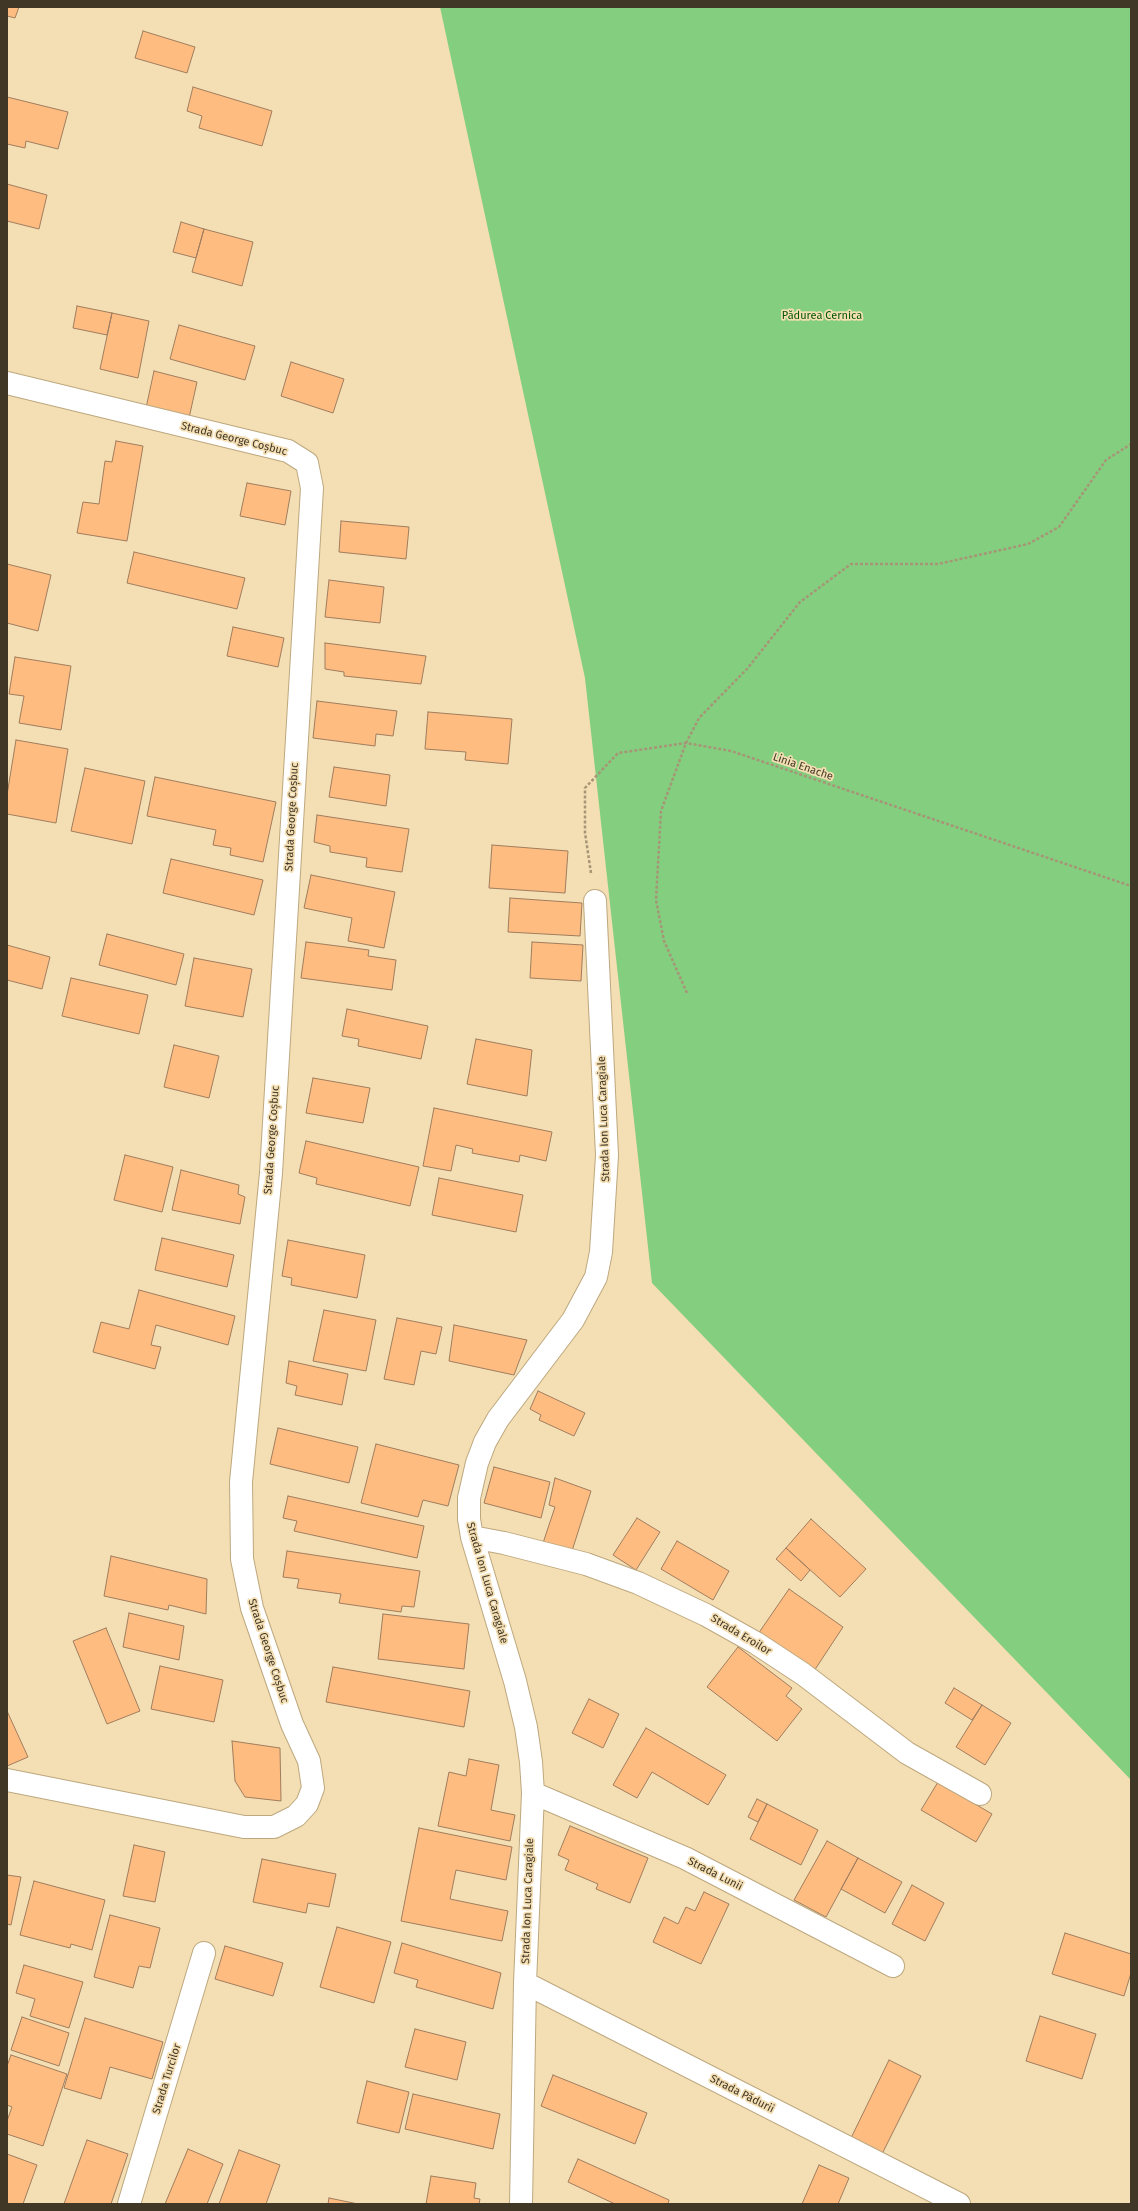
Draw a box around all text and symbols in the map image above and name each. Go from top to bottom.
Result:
park label: Pădurea Cernica [782,309,862,323]
street label: Strada George Coșbuc [180,419,288,459]
street label: Linia Enache [771,751,835,783]
street label: Strada George Coșbuc [283,762,301,872]
street label: Strada Ion Luca Caragiale [595,1056,613,1182]
street label: Strada George Coșbuc [262,1085,282,1195]
street label: Strada Ion Luca Caragiale [463,1521,511,1645]
street label: Strada George Coșbuc [245,1597,291,1705]
street label: Strada Eroilor [708,1612,774,1658]
street label: Strada Ion Luca Caragiale [519,1838,537,1964]
street label: Strada Lunii [685,1855,745,1893]
street label: Strada Turcilor [150,2042,184,2116]
street label: Strada Pădurii [708,2072,776,2116]

